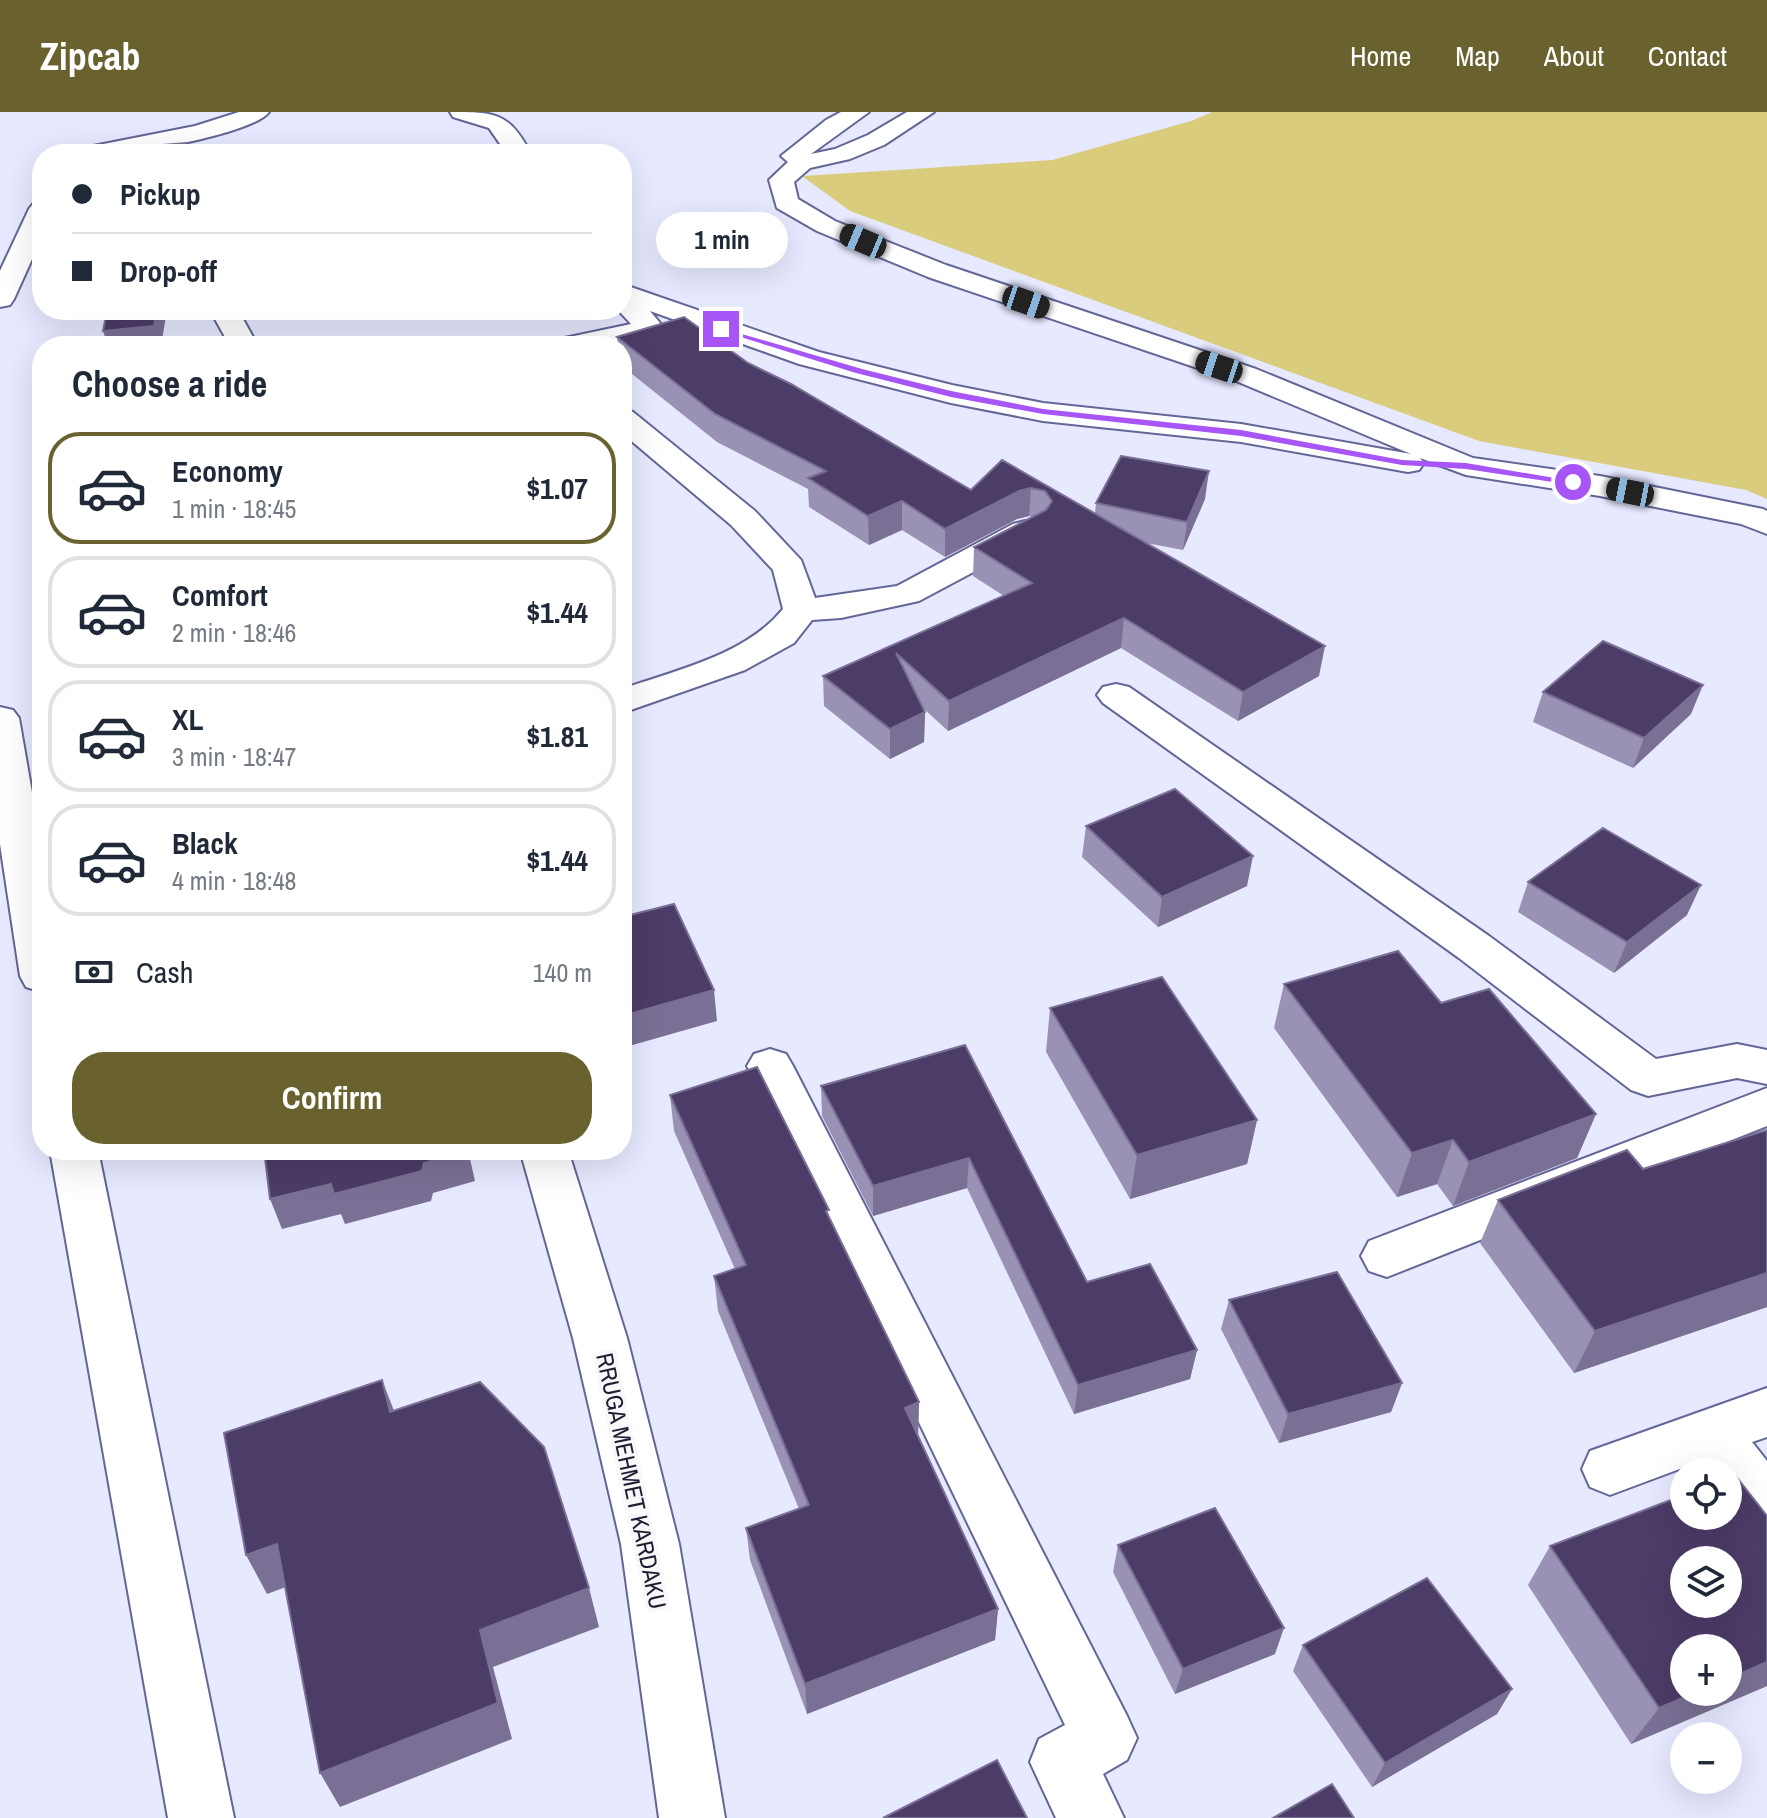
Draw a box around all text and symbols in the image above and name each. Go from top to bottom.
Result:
text: Zipcab [40,31,140,82]
text: Home [1350,37,1411,75]
text: Map [1455,37,1500,75]
text: About [1544,37,1604,75]
text: Contact [1648,37,1727,75]
text: Pickup [120,174,201,214]
callout: 1 min [655,213,787,269]
car [836,221,890,261]
text: 1 min [694,222,750,257]
text: Drop-off [120,251,217,291]
car [999,283,1053,321]
route end [703,311,739,347]
car [1192,348,1246,386]
text: Choose a ride [72,360,267,408]
text: Economy [172,451,283,491]
icon: car [76,452,148,524]
route start [1555,464,1591,500]
text: $1.07 [526,468,588,508]
car [1604,476,1656,508]
text: 1 min · 18:45 [172,491,296,526]
text: Comfort [172,575,268,615]
icon: car [76,576,148,648]
text: $1.44 [526,592,588,632]
text: 2 min · 18:46 [172,615,296,650]
text: XL [172,699,203,739]
icon: car [76,700,148,772]
text: $1.81 [526,716,588,756]
text: 3 min · 18:47 [172,739,296,774]
text: Black [172,823,238,863]
icon: car [76,824,148,896]
text: $1.44 [526,840,588,880]
text: 4 min · 18:48 [172,863,296,898]
icon: cash [72,950,116,994]
text: Cash [136,952,193,992]
text: 140 m [533,955,592,990]
button: Confirm [72,1052,592,1144]
street label: RRUGA MEHMET KARDAKU [589,1350,675,1612]
map controls [1670,1458,1742,1794]
button: locate [1670,1458,1742,1530]
button: layers [1670,1546,1742,1618]
button: + [1670,1634,1742,1706]
button: − [1670,1722,1742,1794]

